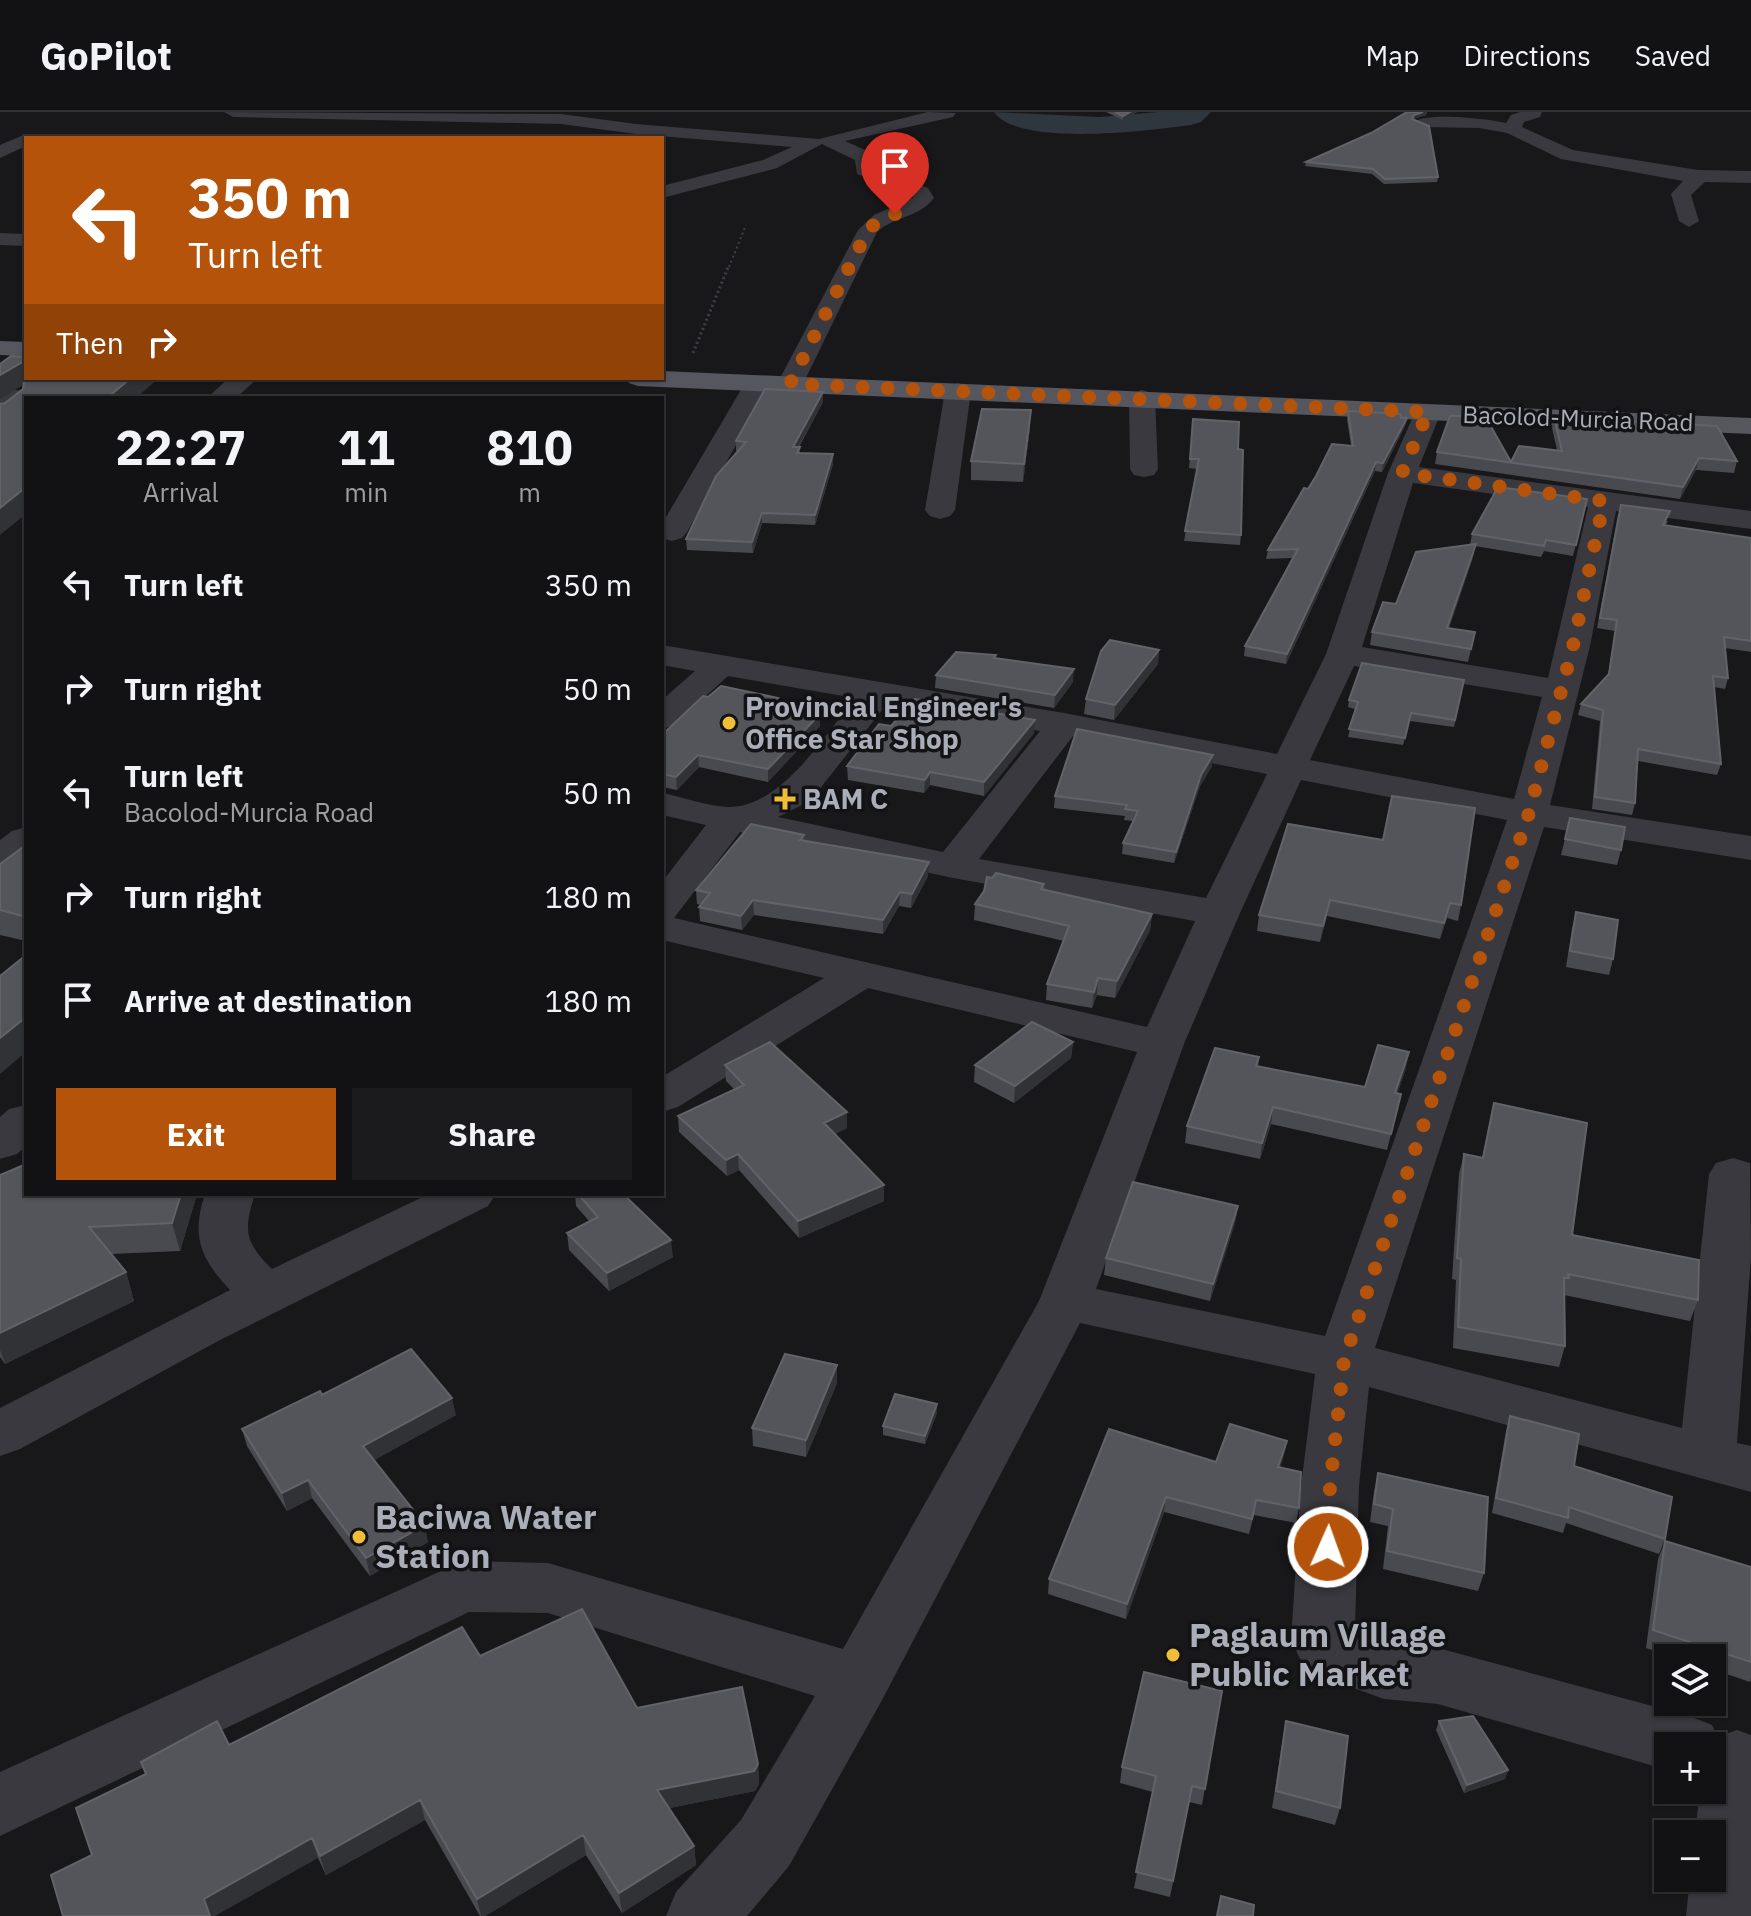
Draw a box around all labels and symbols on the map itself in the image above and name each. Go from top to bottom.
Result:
pin [861,132,929,214]
street label: Bacolod-Murcia Road [1462,398,1694,438]
place label: Provincial Engineer's Office Star Shop [745,688,1022,757]
marker: Provincial Engineer's Office Star Shop [720,714,738,732]
place label: BAM C [803,780,888,817]
marker: BAM C [774,788,796,810]
place label: Baciwa Water Station [375,1494,597,1577]
position arrow [1286,1505,1370,1589]
marker: Baciwa Water Station [350,1528,368,1546]
place label: Paglaum Village Public Market [1189,1612,1446,1695]
marker: Paglaum Village Public Market [1164,1646,1182,1664]

